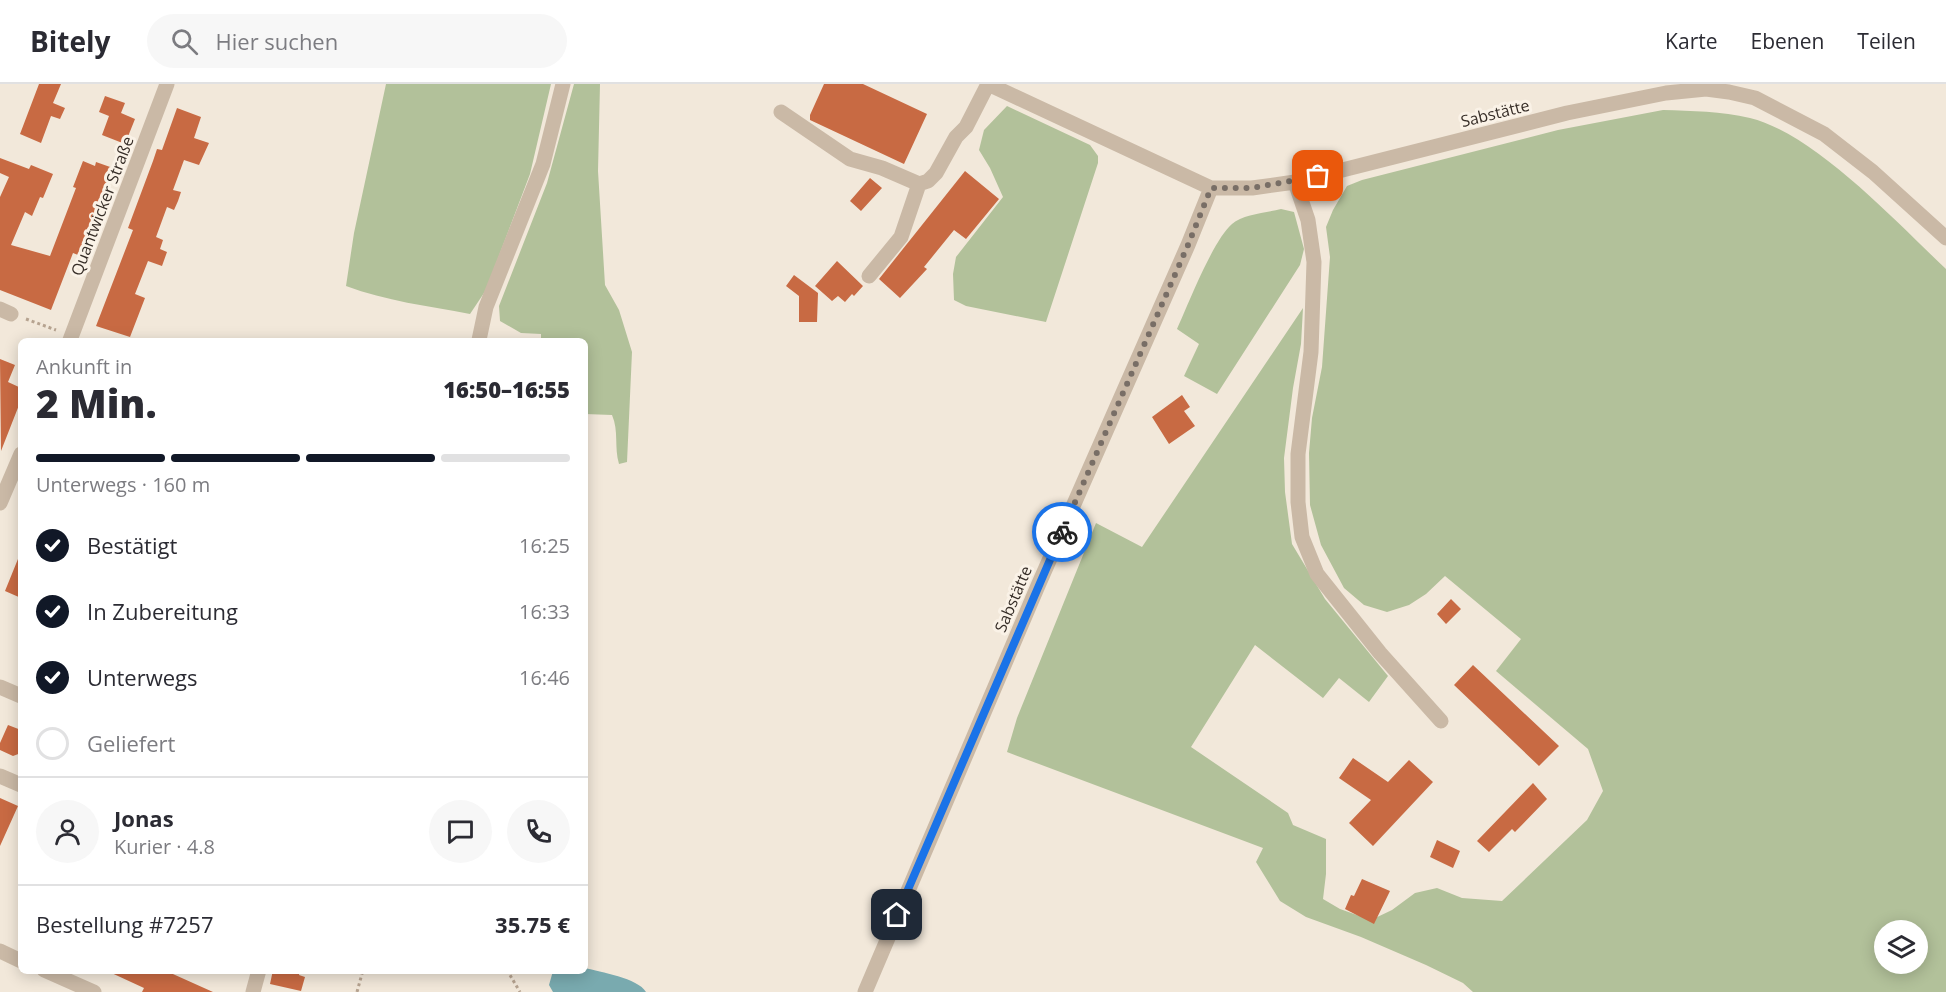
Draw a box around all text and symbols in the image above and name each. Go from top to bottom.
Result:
search box [147,14,567,68]
text: Bitely [30,22,111,60]
icon: search [168,25,201,58]
text: Hier suchen [216,26,338,56]
text: Karte [1665,27,1718,55]
text: Ebenen [1751,27,1824,55]
text: Teilen [1857,27,1916,55]
street label: Sabstätte [1458,94,1532,132]
street label: Quantwicker Straße [65,133,139,279]
pin [1292,150,1343,201]
icon: bag [1301,159,1334,192]
text: Ankunft in [36,353,132,380]
text: 16:50–16:55 [443,374,570,404]
text: 2 Min. [36,376,157,429]
text: Unterwegs · 160 m [36,471,210,498]
courier [1032,502,1092,562]
icon: bike [1046,516,1079,549]
icon: check [36,529,69,562]
text: Bestätigt [87,530,177,560]
text: 16:25 [519,532,570,559]
street label: Sabstätte [989,562,1037,636]
icon: check [36,595,69,628]
text: In Zubereitung [87,596,238,626]
text: 16:33 [519,598,570,625]
icon: check [36,661,69,694]
text: Unterwegs [87,662,198,692]
text: 16:46 [519,664,570,691]
text: Geliefert [87,728,175,758]
button: person [36,800,99,863]
button: chat [429,800,492,863]
button: phone [507,800,570,863]
text: Jonas [114,803,174,833]
text: Kurier · 4.8 [114,833,215,860]
pin [871,889,922,940]
icon: home [880,898,913,931]
text: Bestellung #7257 [36,909,214,939]
text: 35.75 € [495,909,570,939]
map controls [1874,920,1928,974]
button: layers [1874,920,1928,974]

